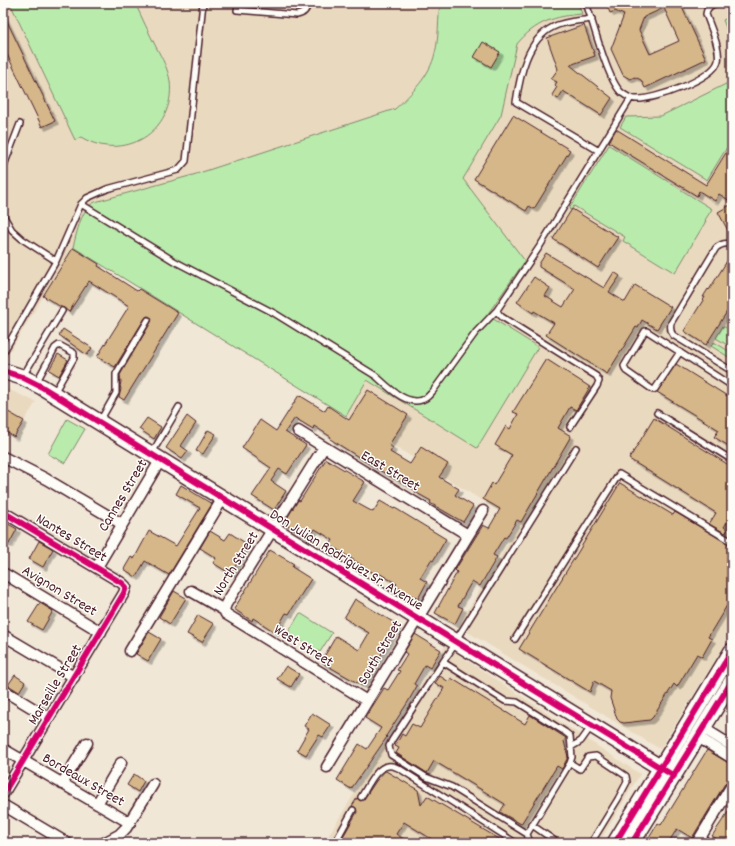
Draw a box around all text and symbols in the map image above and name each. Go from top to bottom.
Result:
street label: East Street [356,445,424,498]
street label: Cannes Street [93,455,154,536]
street label: Don Julian Rodriguez Sr. Avenue [265,504,427,617]
street label: Nantes Street [31,509,111,569]
street label: North Street [208,527,265,600]
street label: Avignon Street [17,561,101,623]
street label: South Street [353,616,409,690]
street label: West Street [269,620,338,674]
street label: Marseille Street [23,640,89,730]
street label: Bordeaux Street [38,748,129,813]

